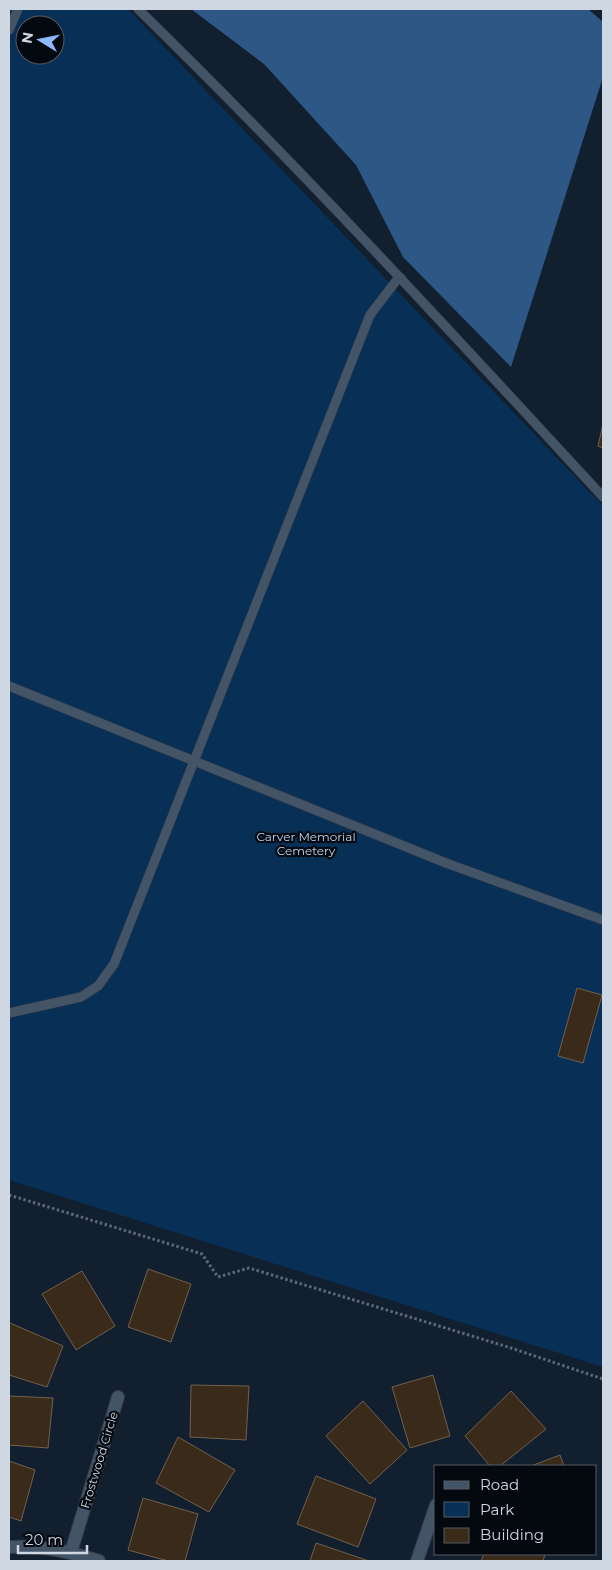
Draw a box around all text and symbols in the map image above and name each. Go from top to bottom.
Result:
north arrow [15,15,65,65]
text: N [17,31,37,45]
park label: Carver Memorial Cemetery [256,829,356,858]
street label: Frostwood Circle [77,1410,121,1510]
legend [434,1465,597,1555]
text: Road [480,1475,519,1494]
text: Park [480,1500,514,1519]
scale bar [18,1522,86,1554]
text: Building [480,1525,544,1544]
text: 20 m [25,1530,63,1549]

